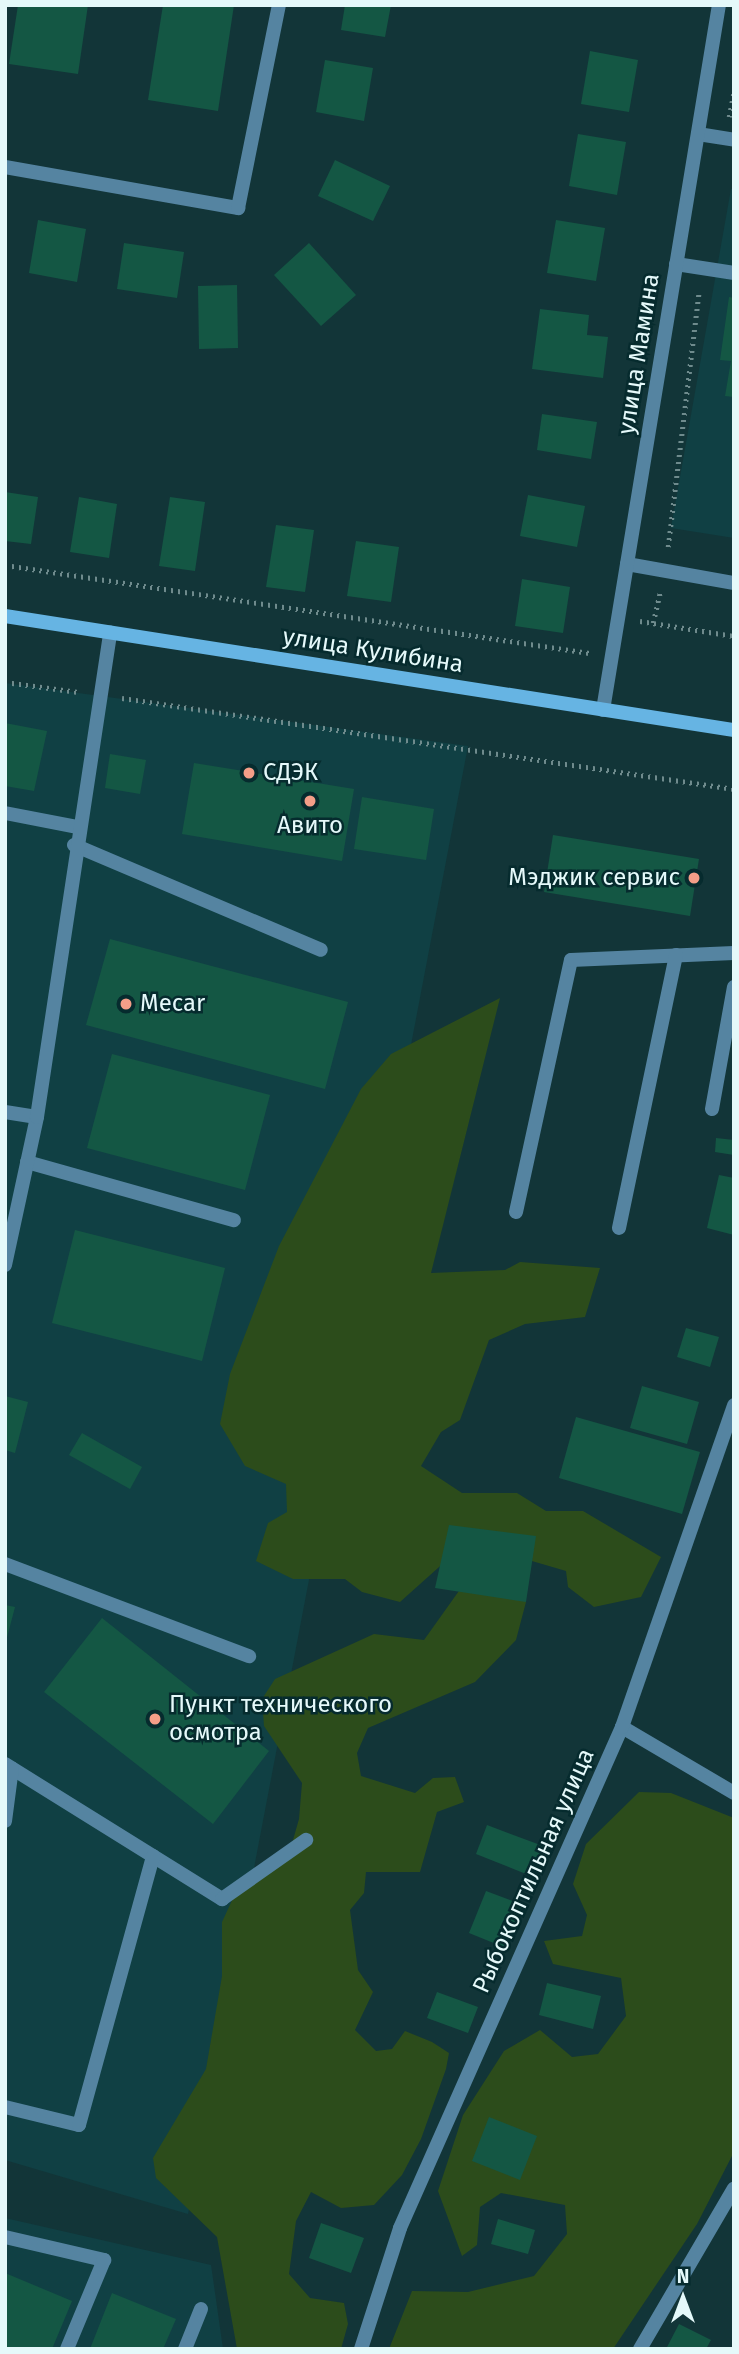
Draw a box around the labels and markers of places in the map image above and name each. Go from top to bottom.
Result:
place label: СДЭК [263,759,318,787]
marker: СДЭК [241,765,257,781]
marker: Авито [302,793,318,809]
place label: Авито [277,812,343,840]
place label: Мэджик сервис [508,864,680,892]
marker: Мэджик сервис [686,870,702,886]
place label: Mecar [140,990,205,1018]
marker: Mecar [118,996,134,1012]
place label: Пункт технического осмотра [169,1691,392,1747]
marker: Пункт технического осмотра [147,1711,163,1727]

